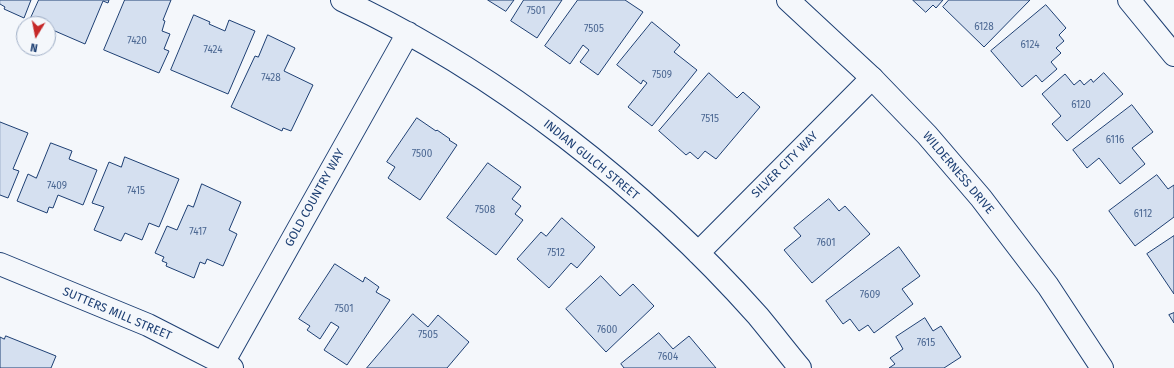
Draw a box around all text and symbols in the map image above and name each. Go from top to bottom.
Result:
house number: 7501 [527,5,545,17]
north arrow [16,16,56,56]
house number: 6128 [974,21,994,33]
house number: 7505 [584,23,604,35]
house number: 7420 [127,35,147,47]
house number: 6124 [1020,39,1040,51]
text: N [29,40,39,54]
house number: 7424 [203,44,223,56]
house number: 7509 [652,69,672,81]
house number: 7428 [261,72,281,84]
house number: 6120 [1071,99,1091,111]
house number: 7515 [701,113,719,125]
street label: INDIAN GULCH STREET [540,117,642,203]
street label: SILVER CITY WAY [749,129,821,201]
street label: WILDERNESS DRIVE [919,129,997,217]
house number: 6116 [1106,134,1124,146]
street label: GOLD COUNTRY WAY [282,147,348,249]
house number: 7500 [412,148,432,160]
house number: 7409 [47,180,67,192]
house number: 7415 [127,185,145,197]
house number: 7508 [475,204,495,216]
house number: 6112 [1134,208,1152,220]
house number: 7417 [189,226,207,238]
house number: 7601 [816,237,836,249]
house number: 7512 [547,247,565,259]
street label: SUTTERS MILL STREET [60,285,174,343]
house number: 7609 [860,289,880,301]
house number: 7501 [335,303,353,315]
house number: 7600 [597,324,617,336]
house number: 7505 [418,329,438,341]
house number: 7615 [917,337,935,349]
house number: 7604 [658,351,678,363]

